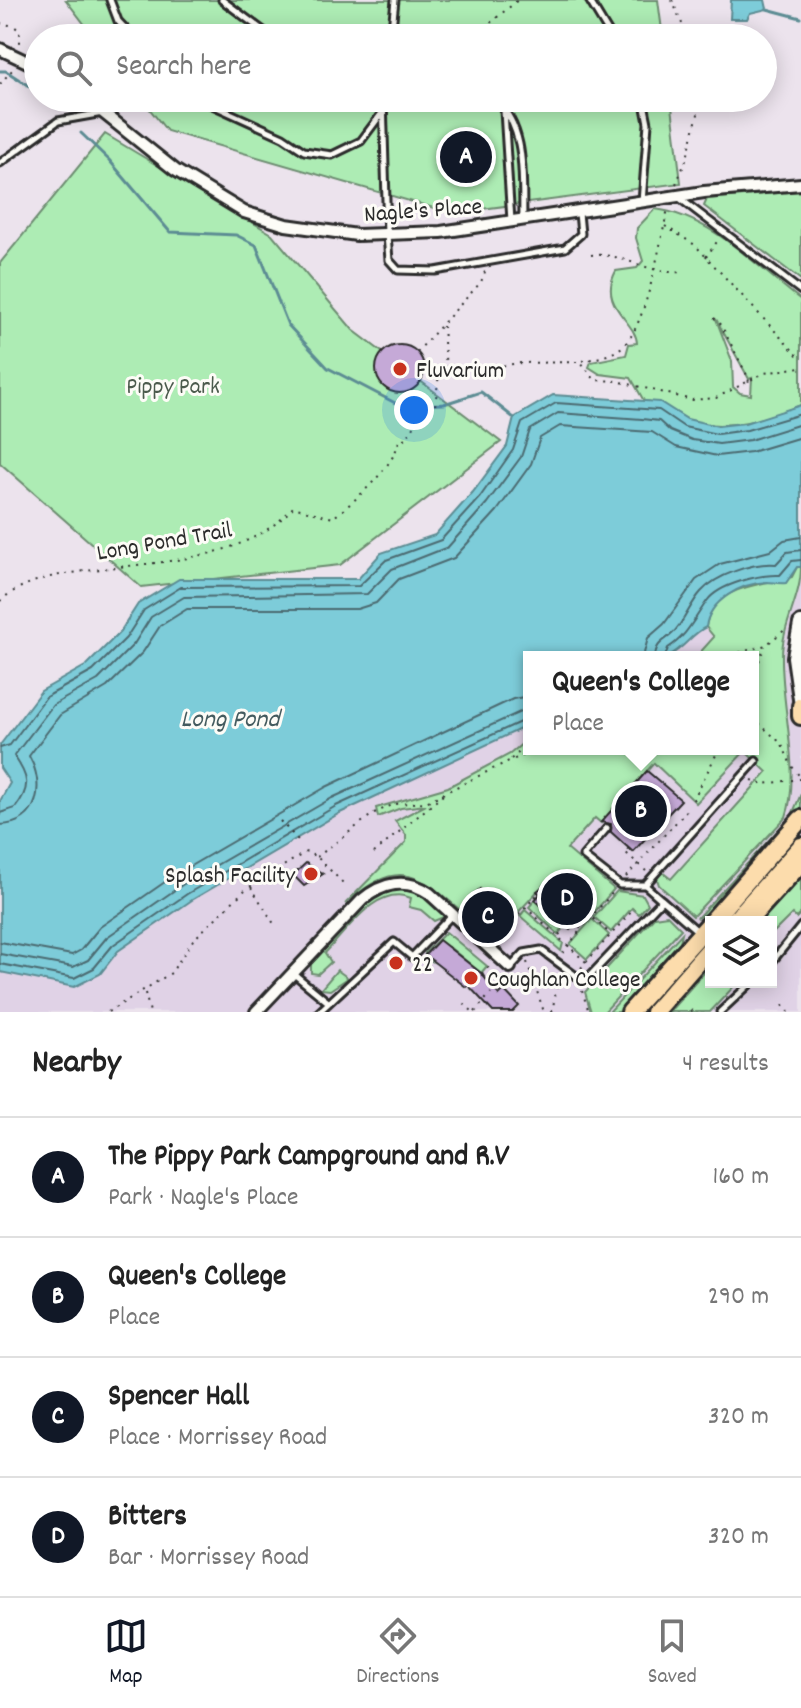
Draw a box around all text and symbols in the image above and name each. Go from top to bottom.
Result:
search box [24,24,777,112]
icon: search [52,46,96,90]
text: Search here [116,47,252,90]
pin: A [440,127,492,187]
street label: Nagle's Place [363,191,483,233]
place label: Fluvarium [416,355,504,389]
marker: Fluvarium [391,360,409,378]
park label: Pippy Park [126,371,220,405]
your location [394,390,434,430]
street label: Long Pond Trail [94,514,235,572]
popup [523,651,759,755]
text: Queen's College [552,663,730,706]
water label: Long Pond [180,702,282,739]
text: Place [552,706,604,743]
pin: B [615,781,667,841]
place label: Splash Facility [165,860,296,894]
marker: Splash Facility [302,865,320,883]
pin: D [541,869,593,929]
pin: C [462,887,514,947]
map controls [705,916,777,988]
button: layers [705,916,777,988]
place label: 22 [412,949,433,983]
marker: 22 [387,954,405,972]
place label: Coughlan College [487,964,641,998]
marker: Coughlan College [462,969,480,987]
text: Nearby [32,1040,121,1089]
text: 4 results [682,1046,769,1083]
text: The Pippy Park Campground and R.V [108,1137,509,1180]
text: A [51,1159,65,1196]
text: 160 m [713,1159,769,1196]
text: Park · Nagle's Place [108,1180,298,1217]
text: Queen's College [108,1257,286,1300]
text: B [52,1279,64,1316]
text: 290 m [708,1279,769,1316]
text: Place [108,1300,160,1337]
text: Spencer Hall [108,1377,249,1420]
text: C [52,1399,64,1436]
text: 320 m [708,1399,769,1436]
text: Place · Morrissey Road [108,1420,327,1457]
text: Bitters [108,1497,187,1540]
text: D [51,1519,65,1556]
text: 320 m [708,1519,769,1556]
text: Bar · Morrissey Road [108,1540,309,1577]
tab: Map [104,1614,148,1693]
tab: Directions [356,1614,440,1693]
tab: Saved [648,1614,697,1693]

